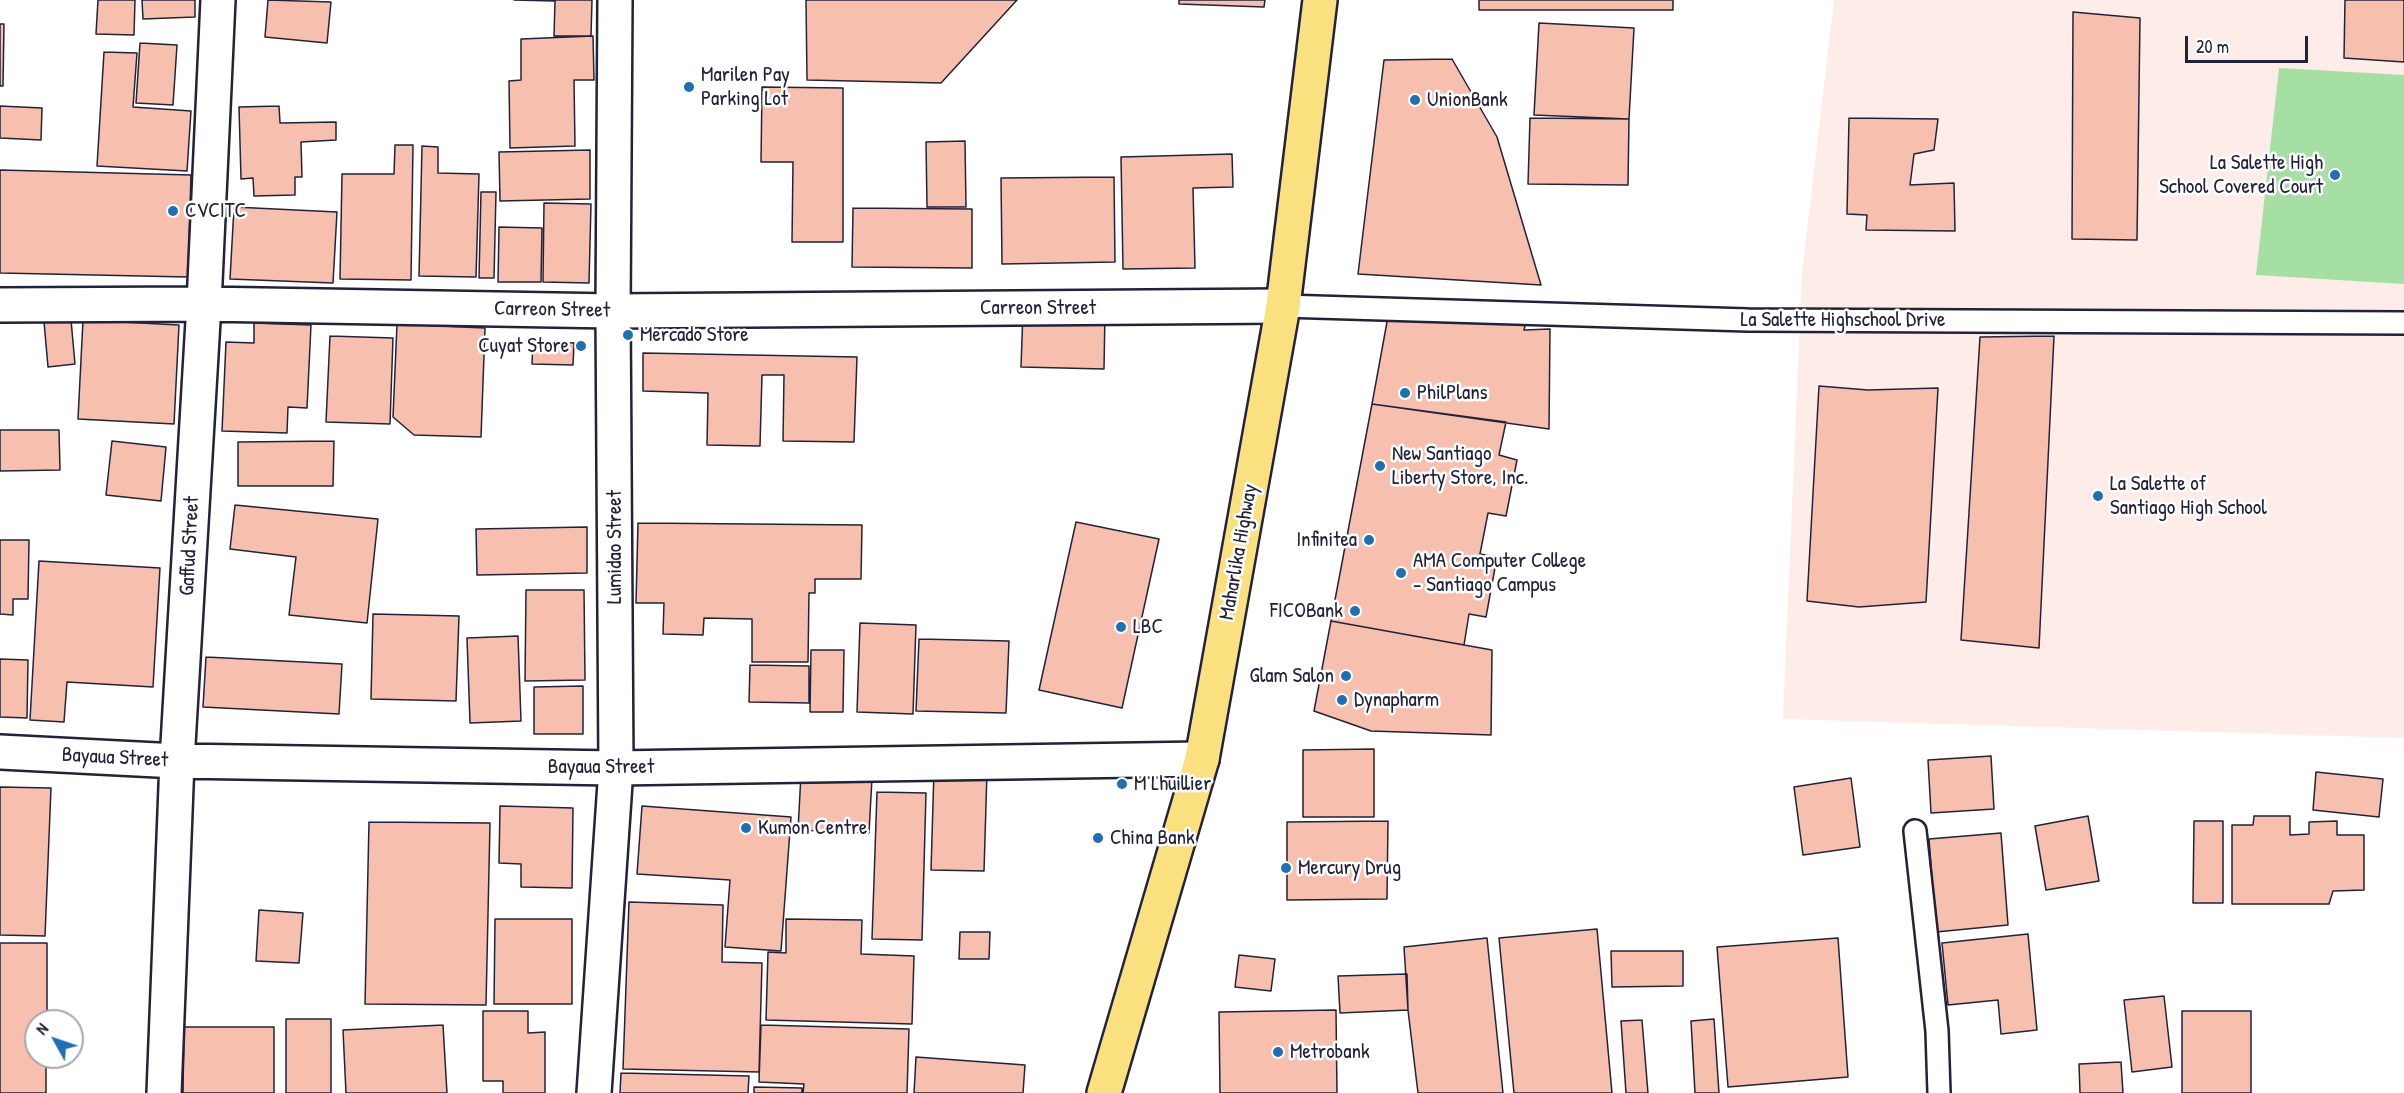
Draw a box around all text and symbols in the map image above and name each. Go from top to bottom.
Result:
scale bar [2188,24,2311,62]
text: 20 m [2196,34,2229,59]
place label: Marilen Pay Parking Lot [701,62,790,112]
marker: Marilen Pay Parking Lot [682,80,696,94]
place label: UnionBank [1427,87,1508,113]
marker: UnionBank [1408,93,1422,107]
place label: La Salette High School Covered Court [2159,150,2323,200]
marker: La Salette High School Covered Court [2328,168,2342,182]
place label: CVCITC [185,198,246,224]
marker: CVCITC [166,204,180,218]
street label: Carreon Street [980,295,1096,321]
street label: Carreon Street [494,296,610,324]
street label: La Salette Highschool Drive [1741,307,1945,333]
place label: Mercado Store [640,322,749,348]
marker: Mercado Store [621,328,635,342]
place label: Cuyat Store [478,333,569,359]
marker: Cuyat Store [574,339,588,353]
place label: PhilPlans [1417,380,1488,406]
marker: PhilPlans [1398,386,1412,400]
place label: New Santiago Liberty Store, Inc. [1392,441,1528,491]
marker: New Santiago Liberty Store, Inc. [1373,459,1387,473]
place label: La Salette of Santiago High School [2110,471,2267,521]
street label: Maharlika Highway [1215,482,1263,622]
marker: La Salette of Santiago High School [2091,489,2105,503]
street label: Lumidao Street [602,490,628,604]
street label: Gaffud Street [175,496,205,596]
place label: Infinitea [1296,527,1357,553]
marker: Infinitea [1362,533,1376,547]
place label: AMA Computer College - Santiago Campus [1413,548,1586,598]
marker: AMA Computer College - Santiago Campus [1394,566,1408,580]
place label: FICOBank [1270,598,1343,624]
marker: FICOBank [1348,604,1362,618]
place label: LBC [1133,614,1163,640]
marker: LBC [1114,620,1128,634]
place label: Glam Salon [1250,663,1334,689]
marker: Glam Salon [1339,669,1353,683]
place label: Dynapharm [1354,687,1439,713]
marker: Dynapharm [1335,693,1349,707]
street label: Bayaua Street [61,743,169,773]
street label: Bayaua Street [548,754,654,780]
place label: M Lhuillier [1134,771,1211,797]
marker: M Lhuillier [1115,777,1129,791]
place label: Kumon Centre [758,815,867,841]
marker: Kumon Centre [739,821,753,835]
place label: China Bank [1110,825,1195,851]
marker: China Bank [1091,831,1105,845]
place label: Mercury Drug [1298,855,1401,881]
marker: Mercury Drug [1279,861,1293,875]
north arrow [24,1009,84,1069]
text: N [31,1018,53,1039]
place label: Metrobank [1290,1039,1370,1065]
marker: Metrobank [1271,1045,1285,1059]

